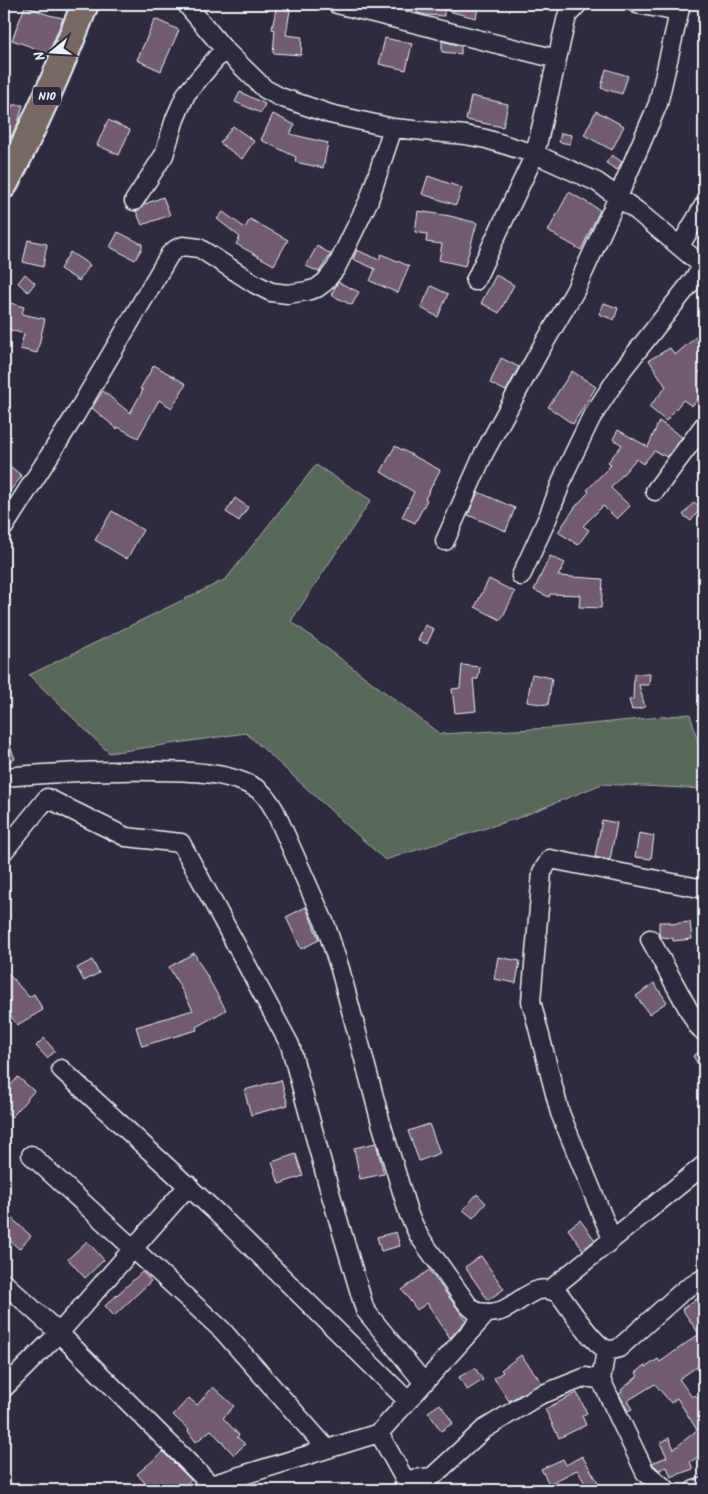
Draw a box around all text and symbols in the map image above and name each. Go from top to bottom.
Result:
north arrow [28,28,78,78]
text: N [29,48,52,63]
road number: N10 [33,86,61,105]

